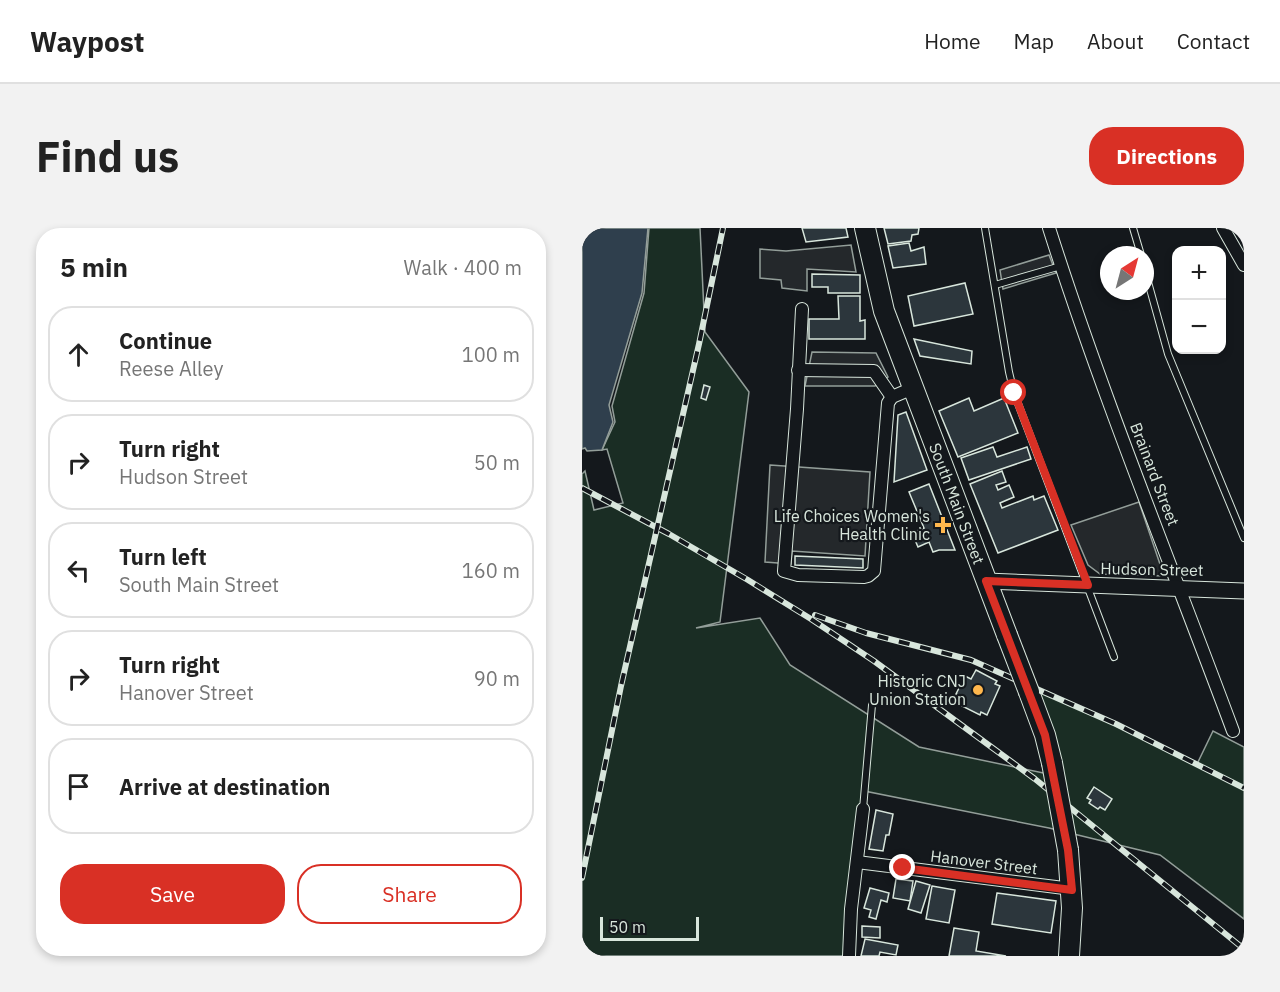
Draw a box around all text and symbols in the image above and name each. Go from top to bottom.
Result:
text: Waypost [30,23,144,60]
text: Home [924,27,981,55]
text: Map [1014,27,1054,55]
text: About [1087,27,1144,55]
text: Contact [1177,27,1250,55]
button: Directions [1089,127,1244,185]
text: Find us [36,129,179,184]
north arrow [1100,246,1154,300]
map controls [1172,246,1226,354]
button: + [1172,246,1226,300]
text: 5 min [60,250,128,284]
text: Walk · 400 m [404,254,522,281]
button: − [1172,300,1226,354]
text: Continue [119,326,212,355]
icon: ahead [62,338,95,371]
text: 100 m [462,341,520,368]
text: Reese Alley [119,355,223,382]
route start [1000,379,1026,405]
street label: Brainard Street [1126,419,1184,529]
text: Turn right [119,434,220,463]
street label: South Main Street [925,440,989,567]
icon: right [62,446,95,479]
text: 50 m [474,449,520,476]
text: Hudson Street [119,463,248,490]
place label: Life Choices Women's Health Clinic [774,506,930,544]
marker: Life Choices Women's Health Clinic [934,516,952,534]
text: Turn left [119,542,207,571]
icon: left [62,554,95,587]
text: 160 m [462,557,520,584]
street label: Hudson Street [1100,558,1204,580]
text: South Main Street [119,571,279,598]
text: Turn right [119,650,220,679]
icon: right [62,662,95,695]
text: 90 m [474,665,520,692]
place label: Historic CNJ Union Station [869,671,966,709]
text: Hanover Street [119,679,254,706]
marker: Historic CNJ Union Station [971,683,985,697]
icon: arrive [62,770,95,803]
text: Arrive at destination [119,772,330,801]
street label: Hanover Street [929,846,1039,878]
route end [889,854,915,880]
button: Save [60,864,285,924]
button: Share [297,864,522,924]
scale bar [600,914,699,942]
text: 50 m [609,917,646,937]

